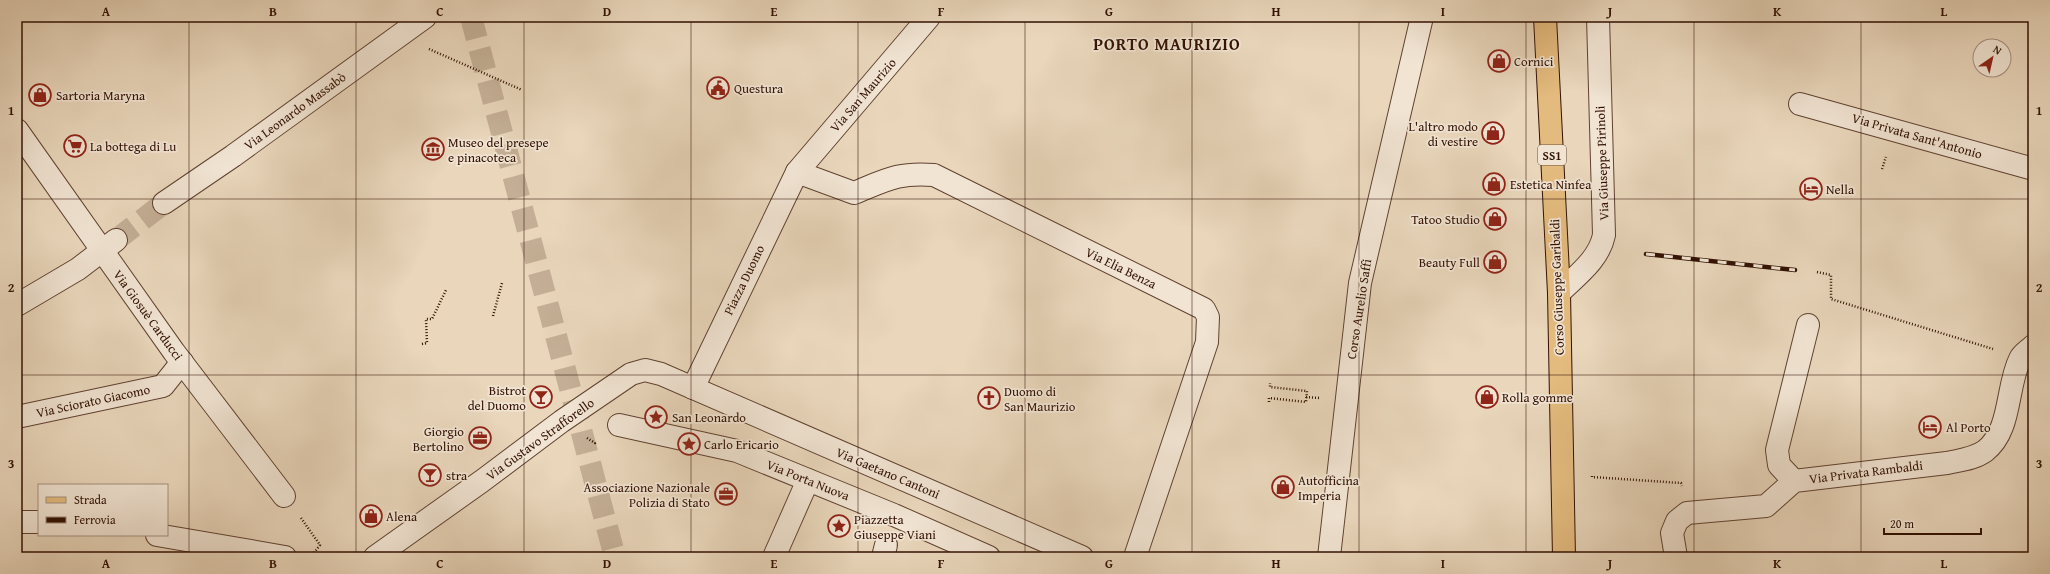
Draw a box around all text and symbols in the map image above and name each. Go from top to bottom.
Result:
text: A [102,2,111,21]
text: B [269,2,277,21]
text: C [436,2,444,21]
text: D [603,2,611,21]
text: E [771,2,778,21]
text: F [938,2,945,21]
text: G [1105,2,1113,21]
text: H [1271,2,1281,21]
text: I [1441,2,1445,21]
text: J [1606,2,1613,21]
text: K [1773,2,1782,21]
text: L [1941,2,1948,21]
district label: PORTO MAURIZIO [1093,31,1241,56]
north arrow [1972,38,2012,78]
text: N [1990,41,2006,59]
shop icon: Cornici [1486,48,1512,74]
place label: Cornici [1514,52,1554,71]
street label: Via San Maurizio [825,54,901,136]
street label: Via Leonardo Massabò [240,67,350,155]
public building icon: Questura [705,75,731,101]
place label: Questura [734,79,784,98]
shop icon: Sartoria Maryna [27,82,53,108]
place label: Sartoria Maryna [56,86,146,105]
text: 1 [8,101,14,120]
text: 1 [2036,101,2042,120]
street label: Via Giuseppe Pirinoli [1590,105,1613,221]
street label: Via Privata Sant'Antonio [1850,108,1985,164]
place label: L'altro modo di vestire [1408,117,1478,151]
shop icon: L'altro modo di vestire [1480,120,1506,146]
supermarket icon: La bottega di Lu [62,133,88,159]
place label: Museo del presepe e pinacoteca [448,133,549,167]
museum icon: Museo del presepe e pinacoteca [420,136,446,162]
place label: La bottega di Lu [90,137,176,156]
road number: SS1 [1538,145,1566,165]
shop icon: Estetica Ninfea [1481,171,1507,197]
place label: Estetica Ninfea [1510,175,1592,194]
hotel icon: Nella [1798,176,1824,202]
place label: Nella [1826,180,1855,199]
shop icon: Tatoo Studio [1482,206,1508,232]
place label: Tatoo Studio [1411,210,1480,229]
street label: Corso Giuseppe Garibaldi [1545,218,1569,355]
street label: Piazza Duomo [719,241,769,318]
street label: Via Elia Benza [1082,243,1160,294]
shop icon: Beauty Full [1482,249,1508,275]
place label: Beauty Full [1419,253,1480,272]
street label: Corso Aurelio Saffi [1342,258,1376,360]
street label: Via Giosuè Carducci [109,266,188,364]
text: 2 [8,278,15,297]
text: 2 [2036,278,2043,297]
street label: Via Sciorato Giacomo [34,380,152,422]
place label: Bistrot del Duomo [468,381,526,415]
place label: Duomo di San Maurizio [1004,382,1076,416]
bar icon: Bistrot del Duomo [528,384,554,410]
shop icon: Rolla gomme [1474,384,1500,410]
church icon: Duomo di San Maurizio [976,385,1002,411]
place label: Rolla gomme [1502,388,1573,407]
street label: Via Gustavo Strafforello [482,393,598,485]
place icon: San Leonardo [643,404,669,430]
place label: San Leonardo [672,408,746,427]
hotel icon: Al Porto [1917,414,1943,440]
place label: Al Porto [1946,418,1991,437]
place label: Giorgio Bertolino [413,422,464,456]
office icon: Giorgio Bertolino [467,425,493,451]
place icon: Carlo Ericario [676,431,702,457]
place label: Carlo Ericario [704,435,779,454]
street label: Via Gaetano Cantoni [833,443,943,504]
text: 3 [8,454,14,473]
text: 3 [2036,454,2042,473]
street label: Via Porta Nuova [764,455,853,506]
street label: Via Privata Rambaldi [1808,456,1924,488]
bar icon: stra [417,462,443,488]
place label: stra [446,466,468,485]
place label: Autofficina Imperia [1298,471,1360,505]
shop icon: Autofficina Imperia [1270,474,1296,500]
place label: Associazione Nazionale Polizia di Stato [584,478,710,512]
office icon: Associazione Nazionale Polizia di Stato [713,481,739,507]
legend [38,484,168,536]
text: Strada [74,491,107,508]
shop icon: Alena [358,503,384,529]
place label: Alena [386,507,418,526]
place label: Piazzetta Giuseppe Viani [854,510,936,544]
scale bar [1884,510,1981,536]
text: Ferrovia [74,511,116,528]
place icon: Piazzetta Giuseppe Viani [826,513,852,539]
text: 20 m [1890,515,1914,532]
text: A [102,554,111,573]
text: B [269,554,277,573]
text: C [436,554,444,573]
text: D [603,554,611,573]
text: E [771,554,778,573]
text: F [938,554,945,573]
text: G [1105,554,1113,573]
text: H [1271,554,1281,573]
text: I [1441,554,1445,573]
text: J [1606,554,1613,573]
text: K [1773,554,1782,573]
text: L [1941,554,1948,573]

